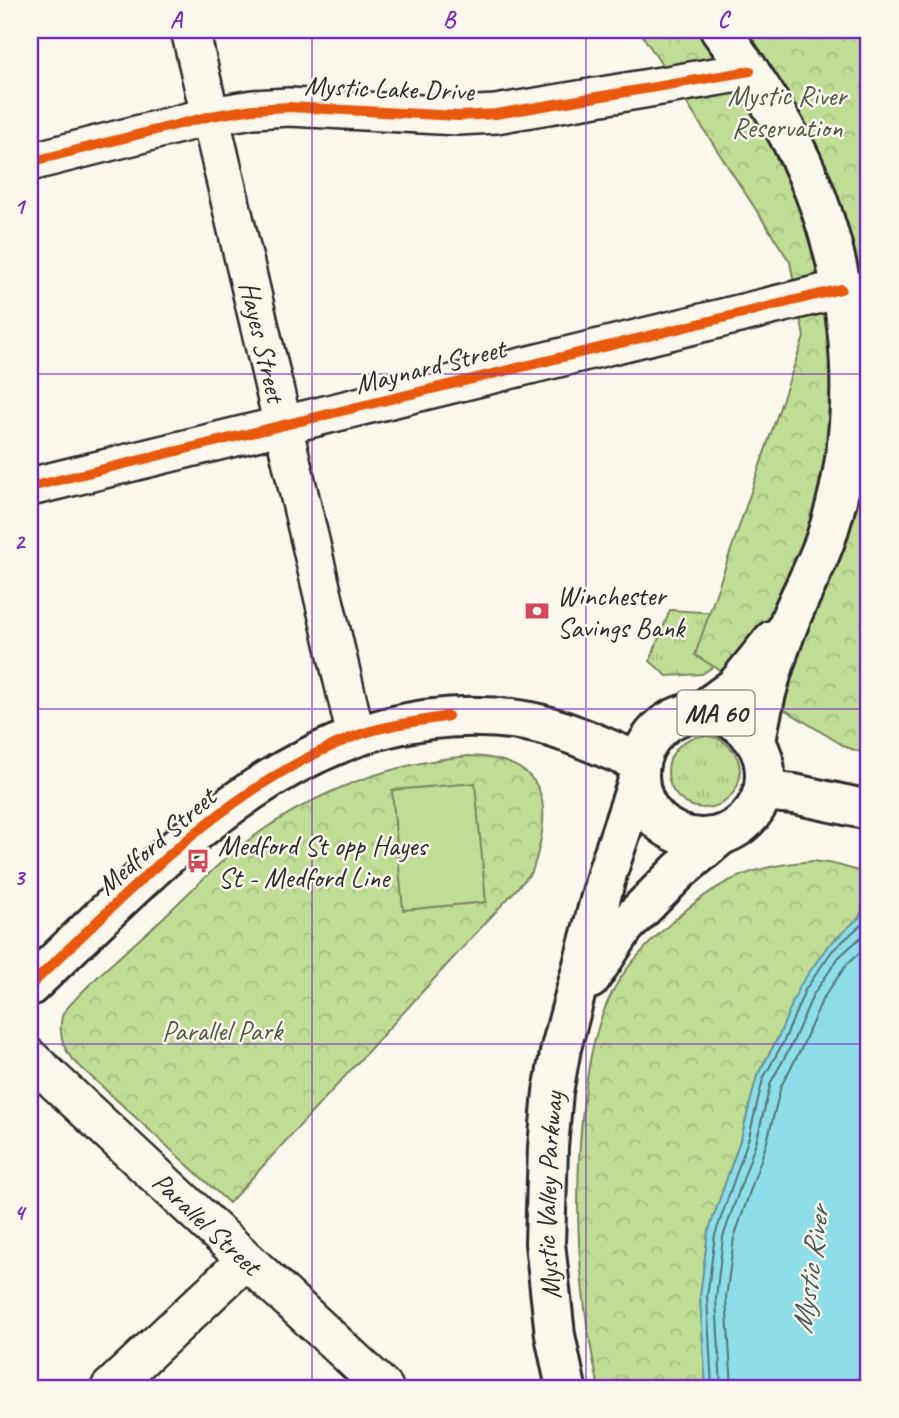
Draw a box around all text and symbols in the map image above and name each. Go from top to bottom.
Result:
text: A [170,5,184,34]
text: B [443,5,457,34]
text: C [718,5,732,34]
street label: Mystic Lake Drive [304,68,476,109]
park label: Mystic River Reservation [728,78,848,145]
text: 1 [14,192,27,221]
street label: Hayes Street [232,278,295,408]
street label: Maynard Street [351,330,511,402]
text: 2 [14,527,27,556]
place label: Winchester Savings Bank [557,578,686,645]
bank icon: Winchester Savings Bank [523,597,551,625]
road number: MA 60 [678,691,754,736]
street label: Medford Street [89,778,225,902]
place label: Medford St opp Hayes St - Medford Line [218,828,429,895]
bus stop icon: Medford St opp Hayes St - Medford Line [184,847,212,875]
text: 3 [14,863,27,892]
park label: Parallel Park [162,1013,284,1048]
street label: Mystic Valley Parkway [527,1088,571,1301]
street label: Parallel Street [145,1164,271,1284]
text: 4 [14,1198,27,1227]
water label: Mystic River [782,1199,838,1336]

